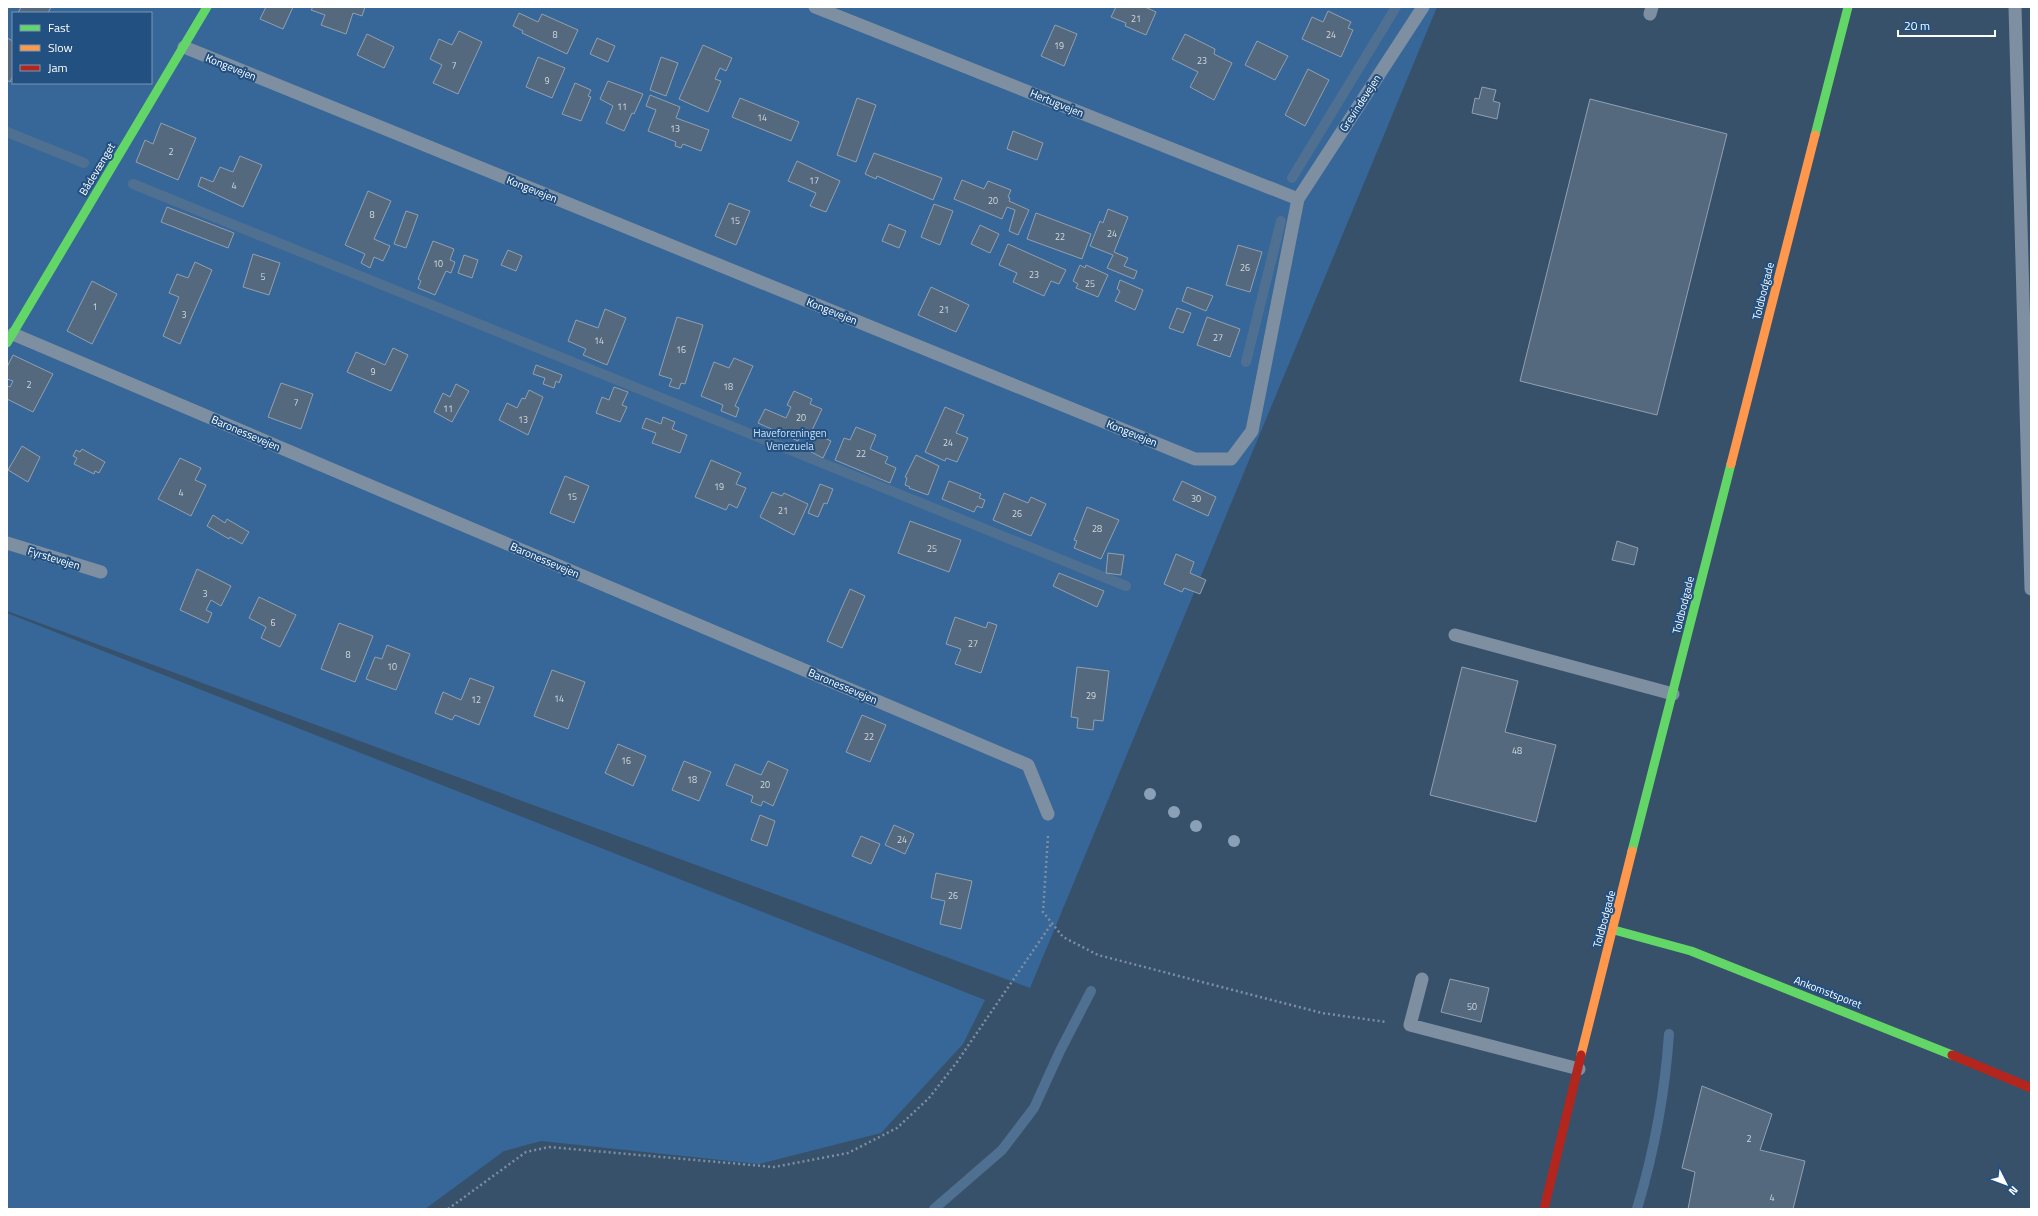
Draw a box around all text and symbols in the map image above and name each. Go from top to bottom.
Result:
legend [12,12,152,84]
house number: 21 [1131,12,1141,25]
scale bar [1898,12,1995,38]
text: 20 m [1904,16,1930,35]
text: Fast [48,18,71,37]
house number: 8 [552,28,558,41]
house number: 24 [1326,28,1336,41]
text: Slow [48,38,73,57]
house number: 19 [1054,39,1064,52]
street label: Kongevejen [203,50,259,84]
house number: 23 [1197,54,1207,67]
text: Jam [48,58,68,77]
house number: 7 [451,59,457,72]
street label: Grevindevejen [1335,71,1385,135]
house number: 9 [544,74,550,87]
street label: Hertugvejen [1028,85,1086,121]
house number: 11 [617,100,627,113]
house number: 14 [757,111,767,124]
house number: 13 [670,122,680,135]
street label: Bådevænget [75,140,119,198]
house number: 2 [168,145,174,158]
street label: Kongevejen [504,172,560,206]
house number: 17 [809,174,819,187]
house number: 4 [231,179,237,192]
house number: 20 [988,194,998,207]
house number: 8 [369,208,375,221]
house number: 15 [730,214,740,227]
house number: 24 [1107,227,1117,240]
house number: 22 [1055,230,1065,243]
house number: 10 [433,257,443,270]
street label: Toldbodgade [1748,260,1778,322]
house number: 26 [1240,261,1250,274]
house number: 23 [1029,268,1039,281]
house number: 5 [260,270,266,283]
house number: 25 [1085,277,1095,290]
street label: Kongevejen [804,294,860,328]
house number: 1 [92,300,98,313]
house number: 21 [939,303,949,316]
house number: 3 [181,308,187,321]
house number: 27 [1213,331,1223,344]
house number: 14 [594,334,604,347]
house number: 16 [676,343,686,356]
house number: 9 [370,365,376,378]
house number: 2 [26,378,32,391]
house number: 18 [723,380,733,393]
house number: 7 [293,396,299,409]
house number: 11 [443,402,453,415]
street label: Baronessevejen [209,411,283,455]
house number: 20 [796,411,806,424]
house number: 13 [518,413,528,426]
street label: Kongevejen [1104,416,1160,450]
park label: Haveforeningen Venezuela [753,425,827,454]
house number: 24 [943,436,953,449]
house number: 22 [856,447,866,460]
house number: 19 [714,480,724,493]
house number: 4 [178,486,184,499]
house number: 15 [567,490,577,503]
house number: 30 [1191,492,1201,505]
house number: 21 [778,504,788,517]
house number: 26 [1012,507,1022,520]
house number: 28 [1092,522,1102,535]
street label: Baronessevejen [508,538,582,582]
street label: Fyrstevejen [26,542,82,574]
house number: 25 [927,542,937,555]
street label: Toldbodgade [1668,574,1698,636]
house number: 3 [202,587,208,600]
house number: 6 [270,616,276,629]
house number: 27 [968,637,978,650]
house number: 8 [345,648,351,661]
house number: 10 [387,660,397,673]
street label: Baronessevejen [806,664,880,708]
house number: 29 [1086,689,1096,702]
house number: 14 [554,692,564,705]
house number: 12 [471,693,481,706]
house number: 22 [864,730,874,743]
house number: 48 [1512,744,1522,757]
house number: 16 [621,754,631,767]
house number: 18 [687,773,697,786]
house number: 20 [760,778,770,791]
house number: 24 [897,833,907,846]
street label: Toldbodgade [1589,888,1619,950]
house number: 26 [948,889,958,902]
street label: Ankomstsporet [1792,972,1864,1012]
house number: 50 [1467,1000,1477,1013]
house number: 2 [1746,1132,1752,1145]
north arrow [1986,1164,2026,1204]
text: N [2005,1183,2022,1199]
house number: 4 [1769,1191,1775,1204]

